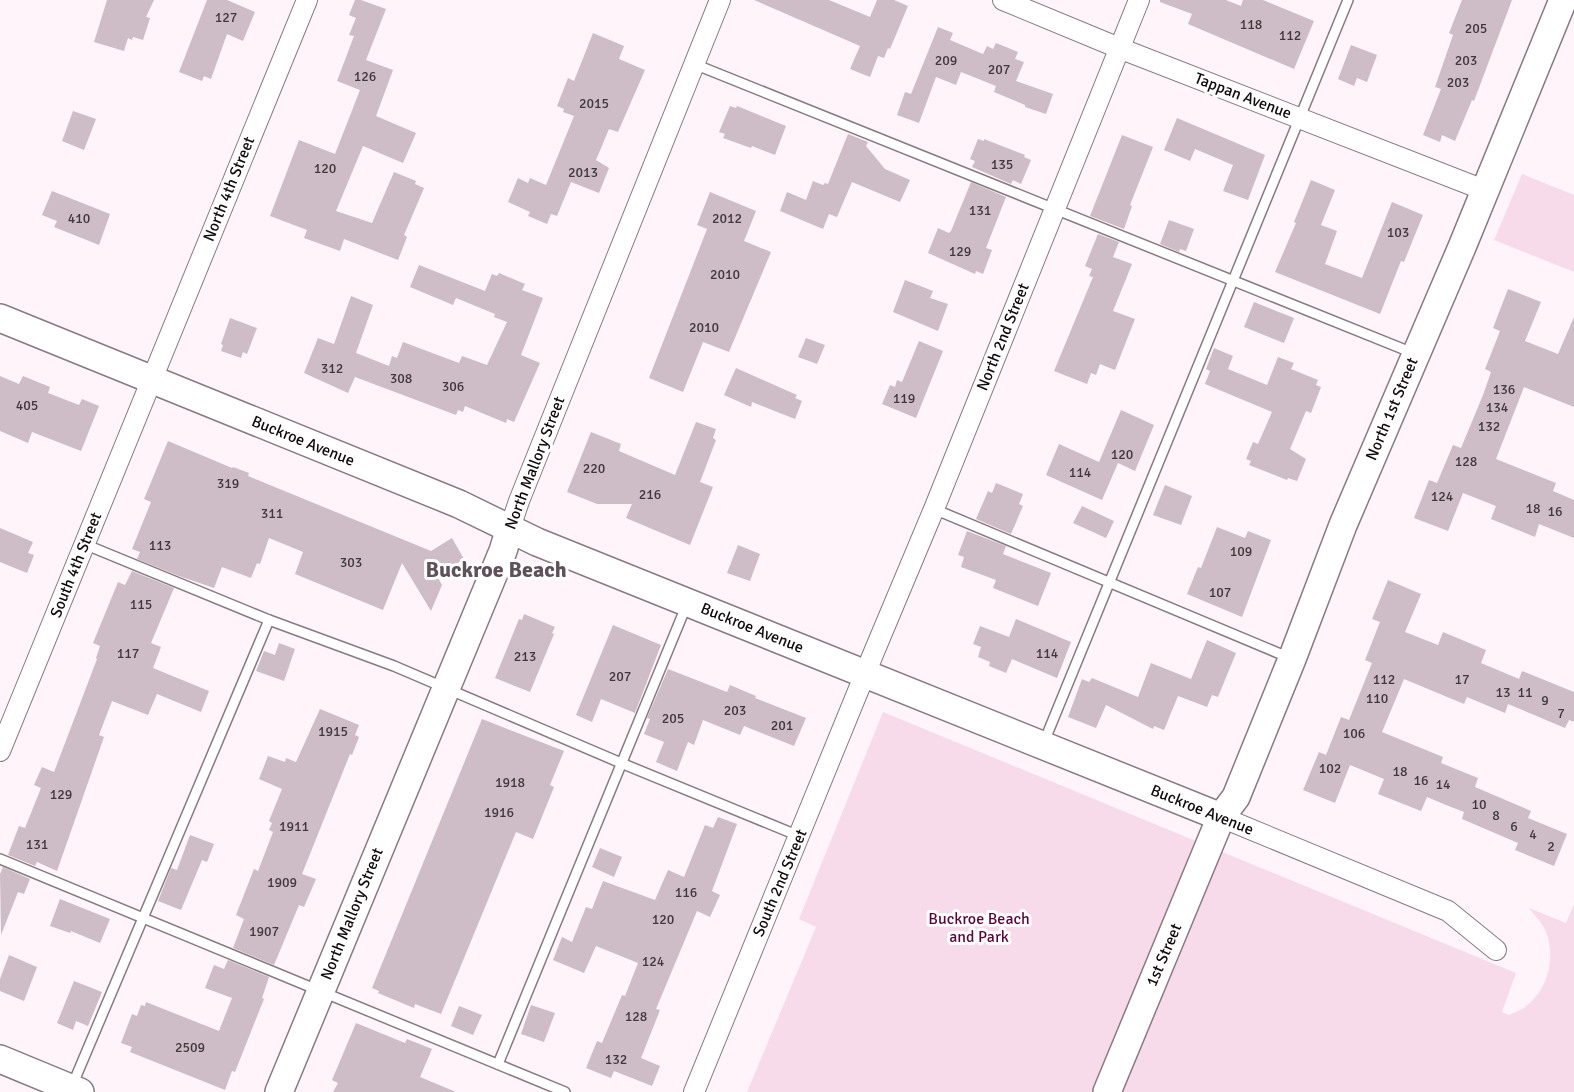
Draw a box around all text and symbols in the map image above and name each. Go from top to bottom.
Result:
house number: 127 [215,9,237,26]
house number: 118 [1240,16,1262,33]
house number: 205 [1465,20,1487,37]
house number: 112 [1279,27,1301,44]
house number: 209 [935,52,957,69]
house number: 203 [1455,52,1477,69]
house number: 207 [988,61,1010,78]
house number: 126 [354,68,376,85]
street label: Tappan Avenue [1192,68,1294,124]
house number: 203 [1447,74,1469,91]
house number: 2015 [579,95,609,112]
street label: North 4th Street [199,133,259,244]
house number: 135 [991,156,1013,173]
house number: 120 [314,160,336,177]
house number: 2013 [568,164,598,181]
house number: 131 [969,202,991,219]
house number: 410 [68,210,90,227]
house number: 2012 [712,210,742,227]
house number: 103 [1387,224,1409,241]
house number: 129 [949,243,971,260]
house number: 2010 [710,266,740,283]
street label: North 2nd Street [972,280,1034,394]
house number: 2010 [689,319,719,336]
street label: North 1st Street [1361,354,1423,463]
house number: 312 [321,360,343,377]
house number: 308 [390,370,412,387]
house number: 306 [442,378,464,395]
house number: 136 [1493,381,1515,398]
house number: 119 [893,390,915,407]
street label: North Mallory Street [500,393,570,532]
house number: 405 [16,397,38,414]
house number: 134 [1486,399,1509,416]
street label: Buckroe Avenue [249,411,357,471]
house number: 132 [1478,418,1500,435]
house number: 120 [1111,446,1133,463]
house number: 128 [1455,453,1477,470]
house number: 220 [583,460,605,477]
house number: 114 [1069,464,1092,481]
house number: 319 [217,475,239,492]
house number: 216 [639,486,661,503]
house number: 124 [1431,488,1454,505]
house number: 18 [1525,500,1541,517]
house number: 16 [1547,503,1563,520]
house number: 311 [261,505,283,522]
street label: South 4th Street [46,509,106,621]
house number: 113 [149,537,171,554]
house number: 109 [1230,543,1252,560]
house number: 303 [340,554,362,571]
district label: Buckroe Beach [425,556,567,583]
house number: 107 [1209,584,1231,601]
house number: 115 [130,596,152,613]
street label: Buckroe Avenue [698,598,806,658]
house number: 117 [117,645,139,662]
house number: 114 [1036,645,1059,662]
house number: 213 [514,648,536,665]
house number: 207 [609,668,631,685]
house number: 112 [1373,671,1395,688]
house number: 17 [1454,671,1470,688]
house number: 13 [1495,684,1511,701]
house number: 11 [1517,684,1533,701]
house number: 110 [1366,690,1388,707]
house number: 9 [1541,692,1549,709]
house number: 203 [724,702,746,719]
house number: 7 [1557,705,1565,722]
house number: 205 [662,710,684,727]
house number: 201 [771,717,793,734]
house number: 1915 [318,723,348,740]
house number: 106 [1343,725,1365,742]
house number: 102 [1319,760,1341,777]
house number: 18 [1392,763,1408,780]
house number: 16 [1413,772,1429,789]
house number: 1918 [495,774,525,791]
house number: 14 [1435,776,1451,793]
street label: Buckroe Avenue [1148,780,1256,840]
house number: 129 [50,786,72,803]
house number: 10 [1471,796,1487,813]
house number: 1916 [484,804,514,821]
house number: 8 [1492,807,1500,824]
house number: 1911 [279,818,309,835]
house number: 6 [1510,818,1518,835]
street label: South 2nd Street [748,826,812,940]
house number: 4 [1529,826,1537,843]
house number: 131 [26,836,48,853]
house number: 2 [1547,838,1555,855]
street label: North Mallory Street [316,845,388,983]
house number: 1909 [267,874,297,891]
house number: 116 [675,884,697,901]
park label: Buckroe Beach and Park [928,909,1030,947]
house number: 120 [652,911,674,928]
street label: 1st Street [1142,920,1186,989]
house number: 1907 [249,923,279,940]
house number: 124 [642,953,665,970]
house number: 128 [625,1008,647,1025]
house number: 2509 [175,1039,205,1056]
house number: 132 [605,1051,627,1068]

